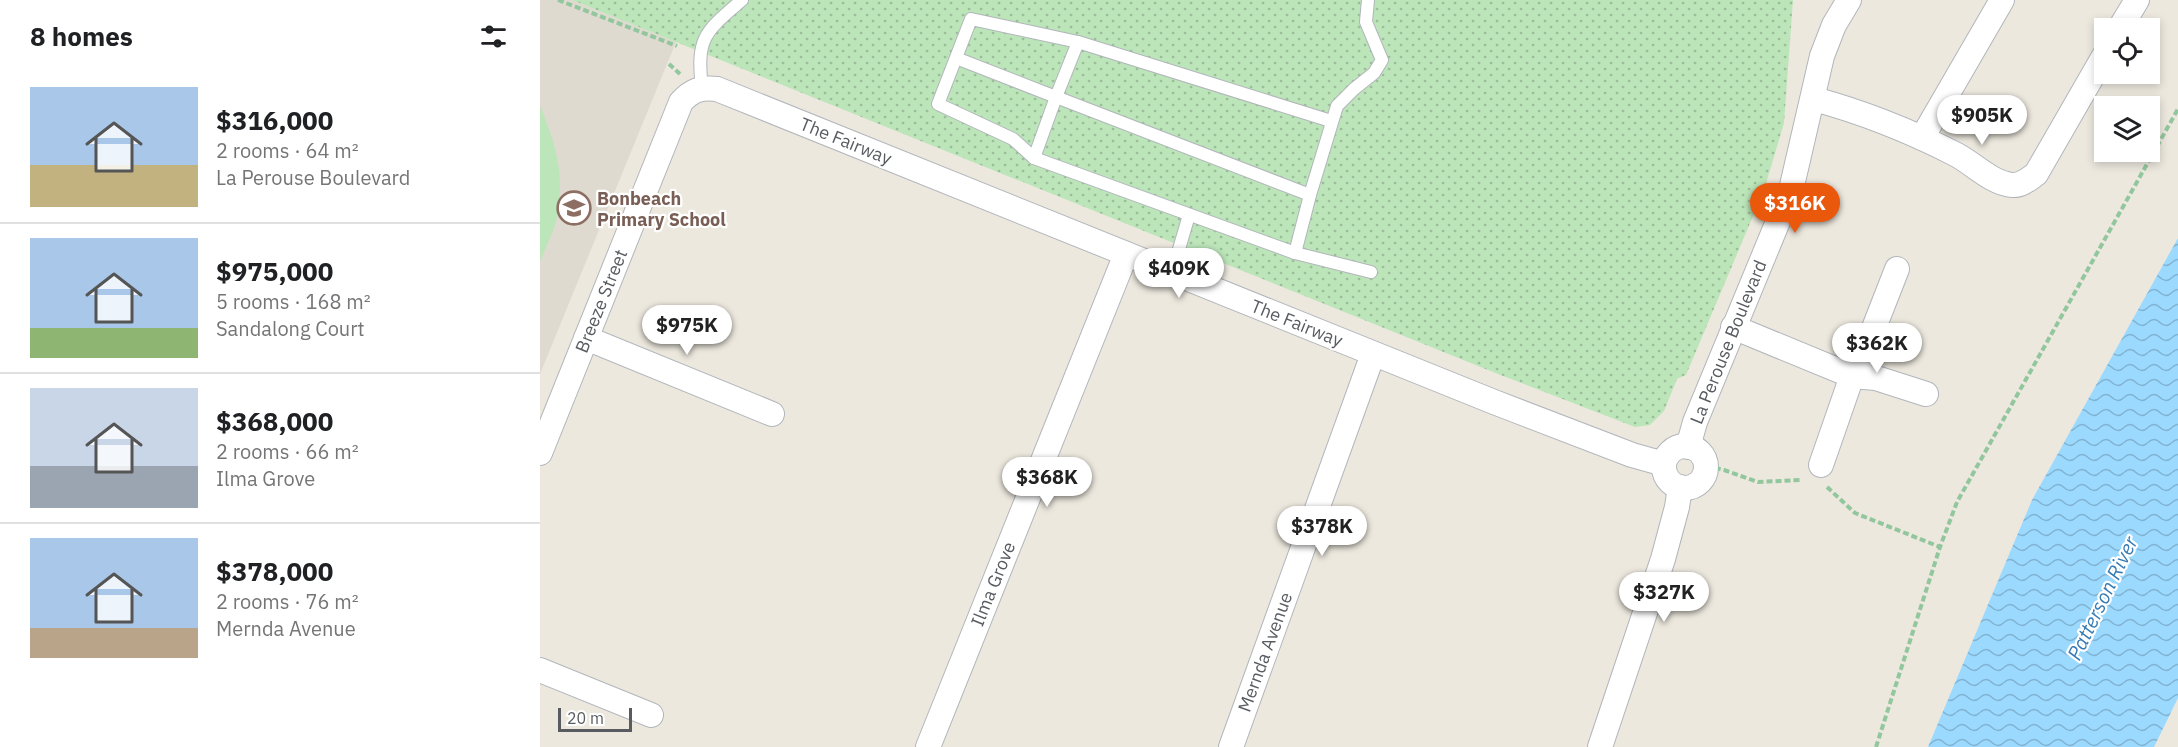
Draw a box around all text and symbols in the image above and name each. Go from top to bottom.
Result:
map controls [2094,18,2160,162]
button: locate [2094,18,2160,84]
text: 8 homes [30,19,133,53]
icon: filters [477,20,510,53]
pin: $905K [1940,95,2024,146]
button: layers [2094,96,2160,162]
text: $905K [1951,101,2013,128]
text: $316,000 [216,103,333,137]
icon: home [78,111,150,183]
street label: The Fairway [797,112,895,170]
text: 2 rooms · 64 m² [216,137,359,164]
text: La Perouse Boulevard [216,164,410,191]
pin: $316K [1753,183,1837,234]
place label: Bonbeach Primary School [597,187,726,231]
text: $316K [1764,189,1826,216]
school or university icon: Bonbeach Primary School [556,190,592,226]
street label: Breeze Street [570,246,632,356]
pin: $409K [1137,248,1221,299]
text: $975,000 [216,254,333,288]
text: $409K [1148,254,1210,281]
street label: La Perouse Boulevard [1685,257,1771,427]
icon: home [78,262,150,334]
text: 5 rooms · 168 m² [216,288,371,315]
street label: The Fairway [1248,294,1346,352]
pin: $975K [645,305,729,356]
text: $975K [656,311,718,338]
text: Sandalong Court [216,315,365,342]
pin: $362K [1835,323,1919,374]
text: $362K [1846,329,1908,356]
text: $368,000 [216,404,333,438]
icon: home [78,412,150,484]
text: 2 rooms · 66 m² [216,438,359,465]
pin: $368K [1005,457,1089,508]
text: $368K [1016,463,1078,490]
text: Ilma Grove [216,465,315,492]
pin: $378K [1280,506,1364,557]
text: $378K [1291,512,1353,539]
water label: Patterson River [2060,531,2144,664]
street label: Ilma Grove [966,538,1020,630]
text: $378,000 [216,554,333,588]
icon: home [78,562,150,634]
pin: $327K [1622,572,1706,623]
text: $327K [1633,578,1695,605]
text: 2 rooms · 76 m² [216,588,359,615]
street label: Mernda Avenue [1233,589,1297,715]
text: Mernda Avenue [216,615,356,642]
scale bar [558,705,632,732]
text: 20 m [567,708,604,728]

